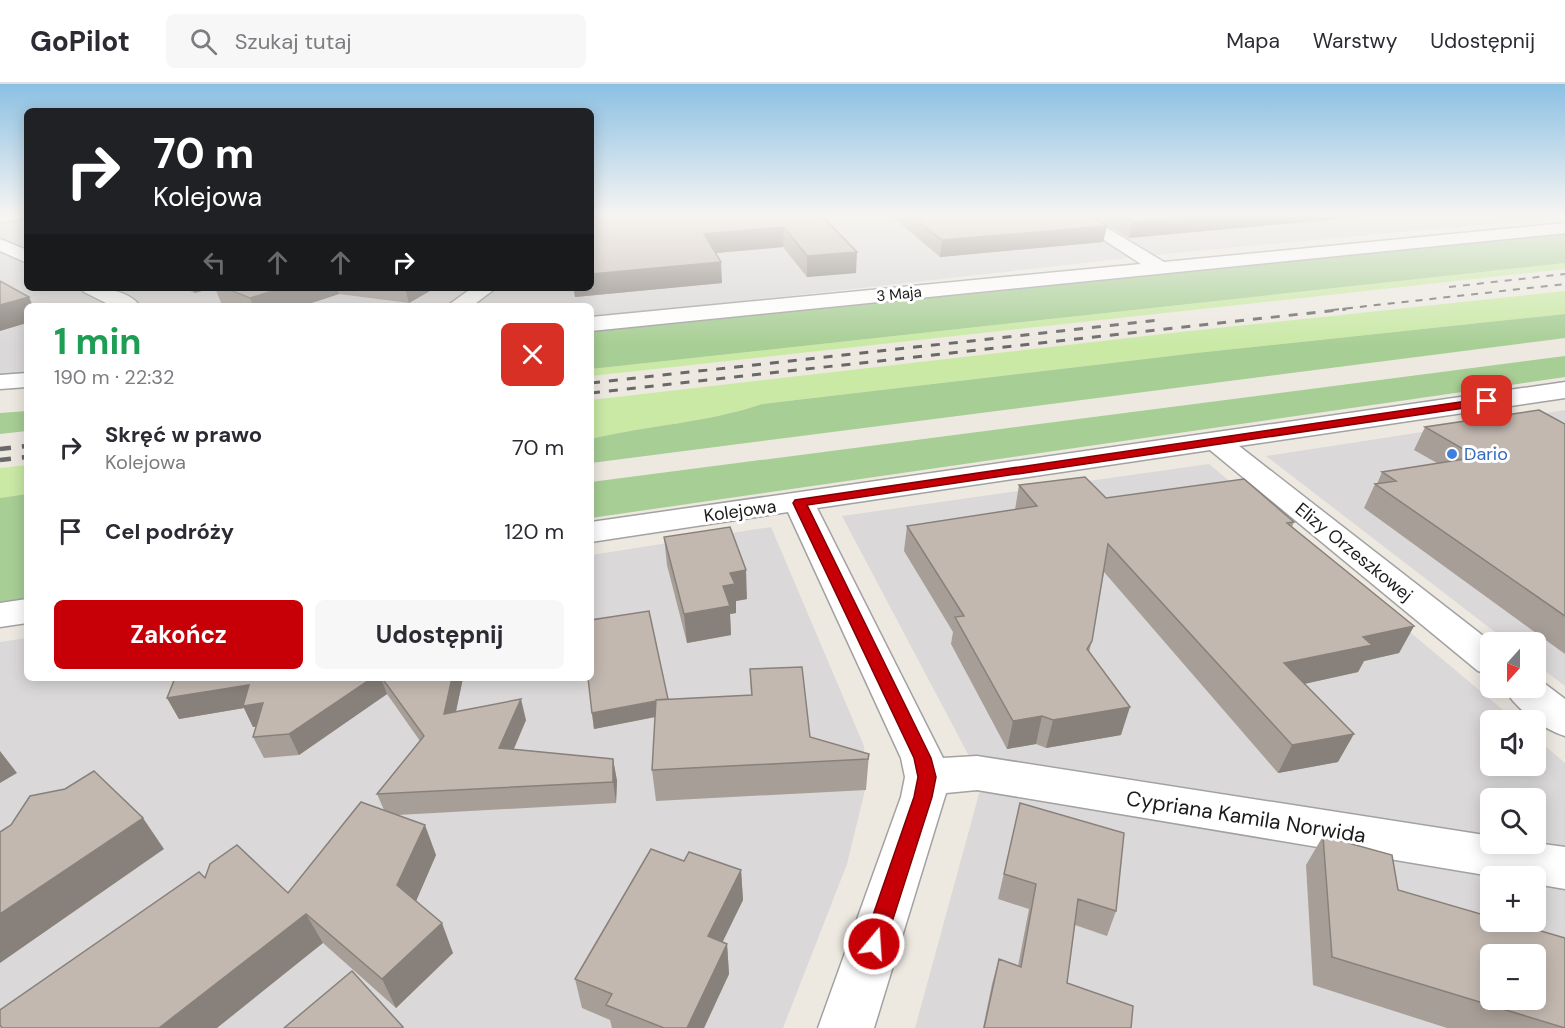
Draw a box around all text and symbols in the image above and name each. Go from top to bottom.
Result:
search box [166,14,586,68]
text: GoPilot [30,23,130,60]
icon: search [187,25,220,58]
text: Szukaj tutaj [235,27,352,56]
text: Mapa [1226,27,1280,55]
text: Warstwy [1313,27,1397,55]
text: Udostępnij [1430,27,1535,55]
text: 70 m [153,126,254,181]
icon: right [54,132,132,210]
text: Kolejowa [153,179,262,214]
icon: left [198,246,231,279]
icon: ahead [261,246,294,279]
icon: ahead [324,246,357,279]
icon: right [387,246,420,279]
street label: 3 Maja [875,282,923,306]
text: 1 min [54,318,142,365]
button: close [501,323,564,386]
text: 190 m · 22:32 [54,364,175,390]
pin [1461,375,1512,426]
icon: arrive [1470,384,1503,417]
text: Skręć w prawo [105,420,262,449]
icon: right [54,431,87,464]
text: 70 m [512,433,564,462]
place label: Dario [1464,442,1508,466]
marker: Dario [1445,447,1459,461]
text: Kolejowa [105,449,186,475]
street label: Kolejowa [702,494,778,528]
street label: Elizy Orzeszkowej [1290,497,1418,607]
icon: arrive [54,515,87,548]
text: Cel podróży [105,517,234,546]
text: 120 m [504,517,564,546]
button: Zakończ [54,600,303,669]
button: Udostępnij [315,600,564,669]
north arrow [1480,632,1546,698]
map controls [1480,632,1546,1010]
button: sound [1480,710,1546,776]
street label: Cypriana Kamila Norwida [1124,784,1368,850]
button: search [1480,788,1546,854]
button: + [1480,866,1546,932]
position arrow [842,912,906,976]
button: − [1480,944,1546,1010]

